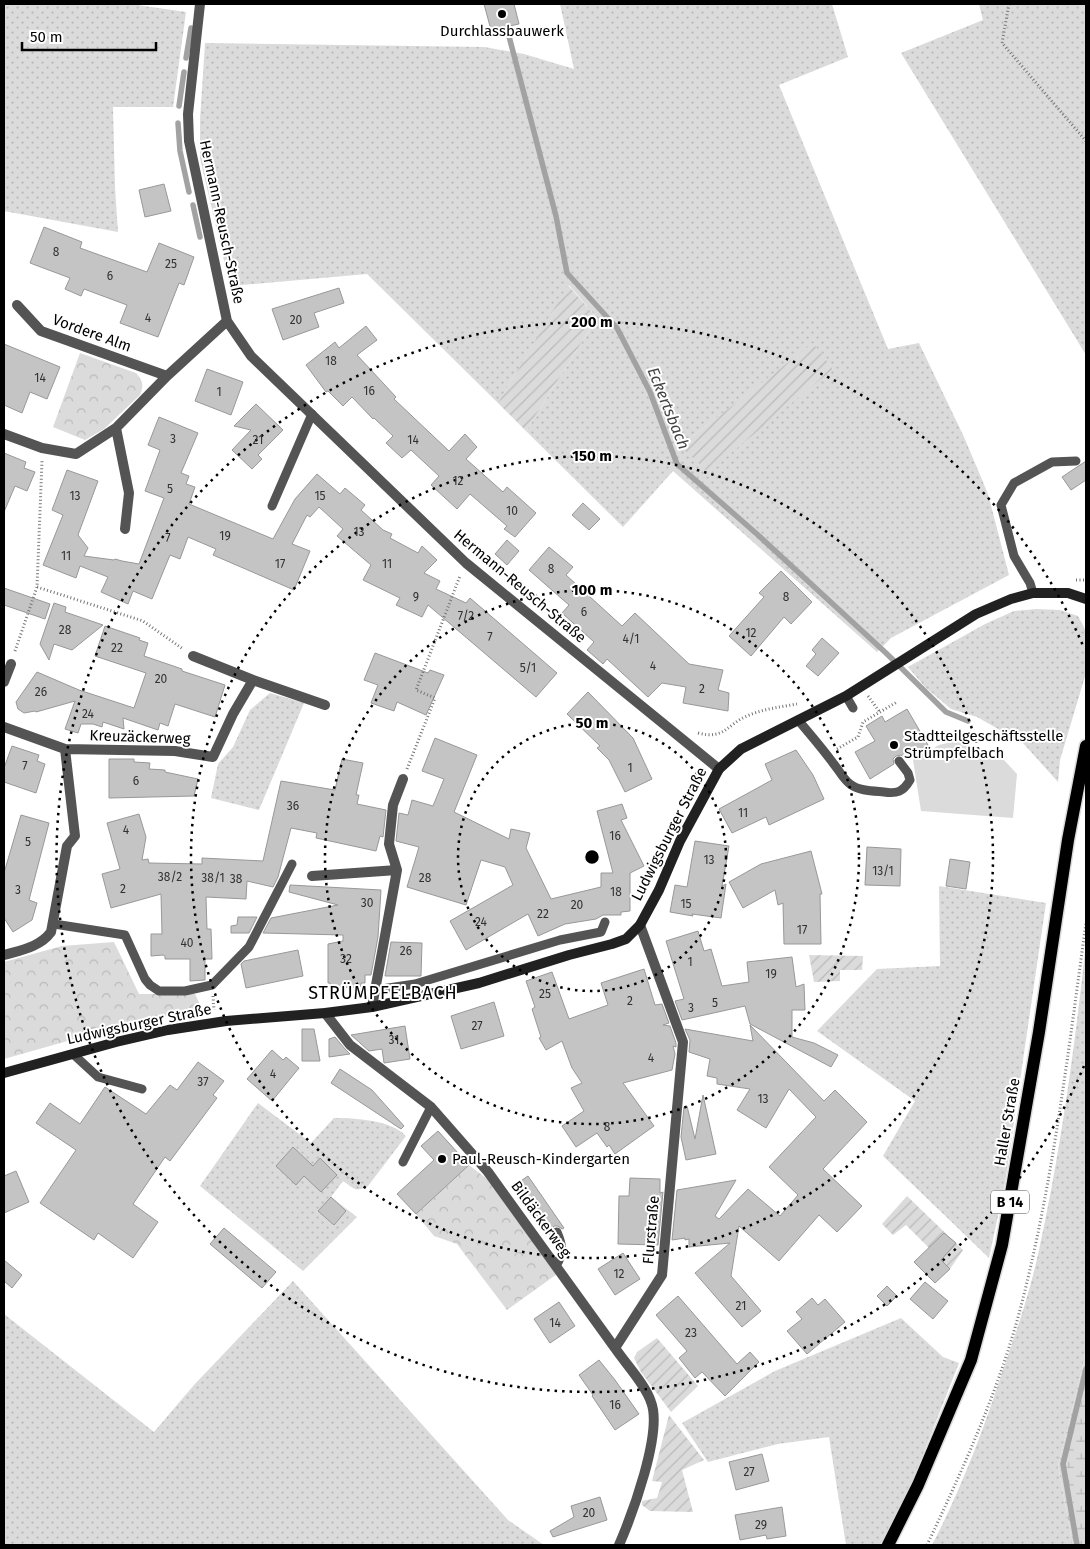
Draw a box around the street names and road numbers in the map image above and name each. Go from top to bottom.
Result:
street label: Hermann-Reusch-Straße [196,138,248,306]
street label: Vordere Alm [50,310,134,356]
street label: Hermann-Reusch-Straße [450,525,590,647]
street label: Kreuzäckerweg [89,726,191,748]
street label: Ludwigsburger Straße [628,764,710,904]
street label: Ludwigsburger Straße [65,1000,213,1048]
street label: Haller Straße [990,1077,1024,1167]
street label: Bildäckerweg [507,1177,575,1261]
road number: B 14 [991,1190,1029,1214]
street label: Flurstraße [639,1195,663,1265]

